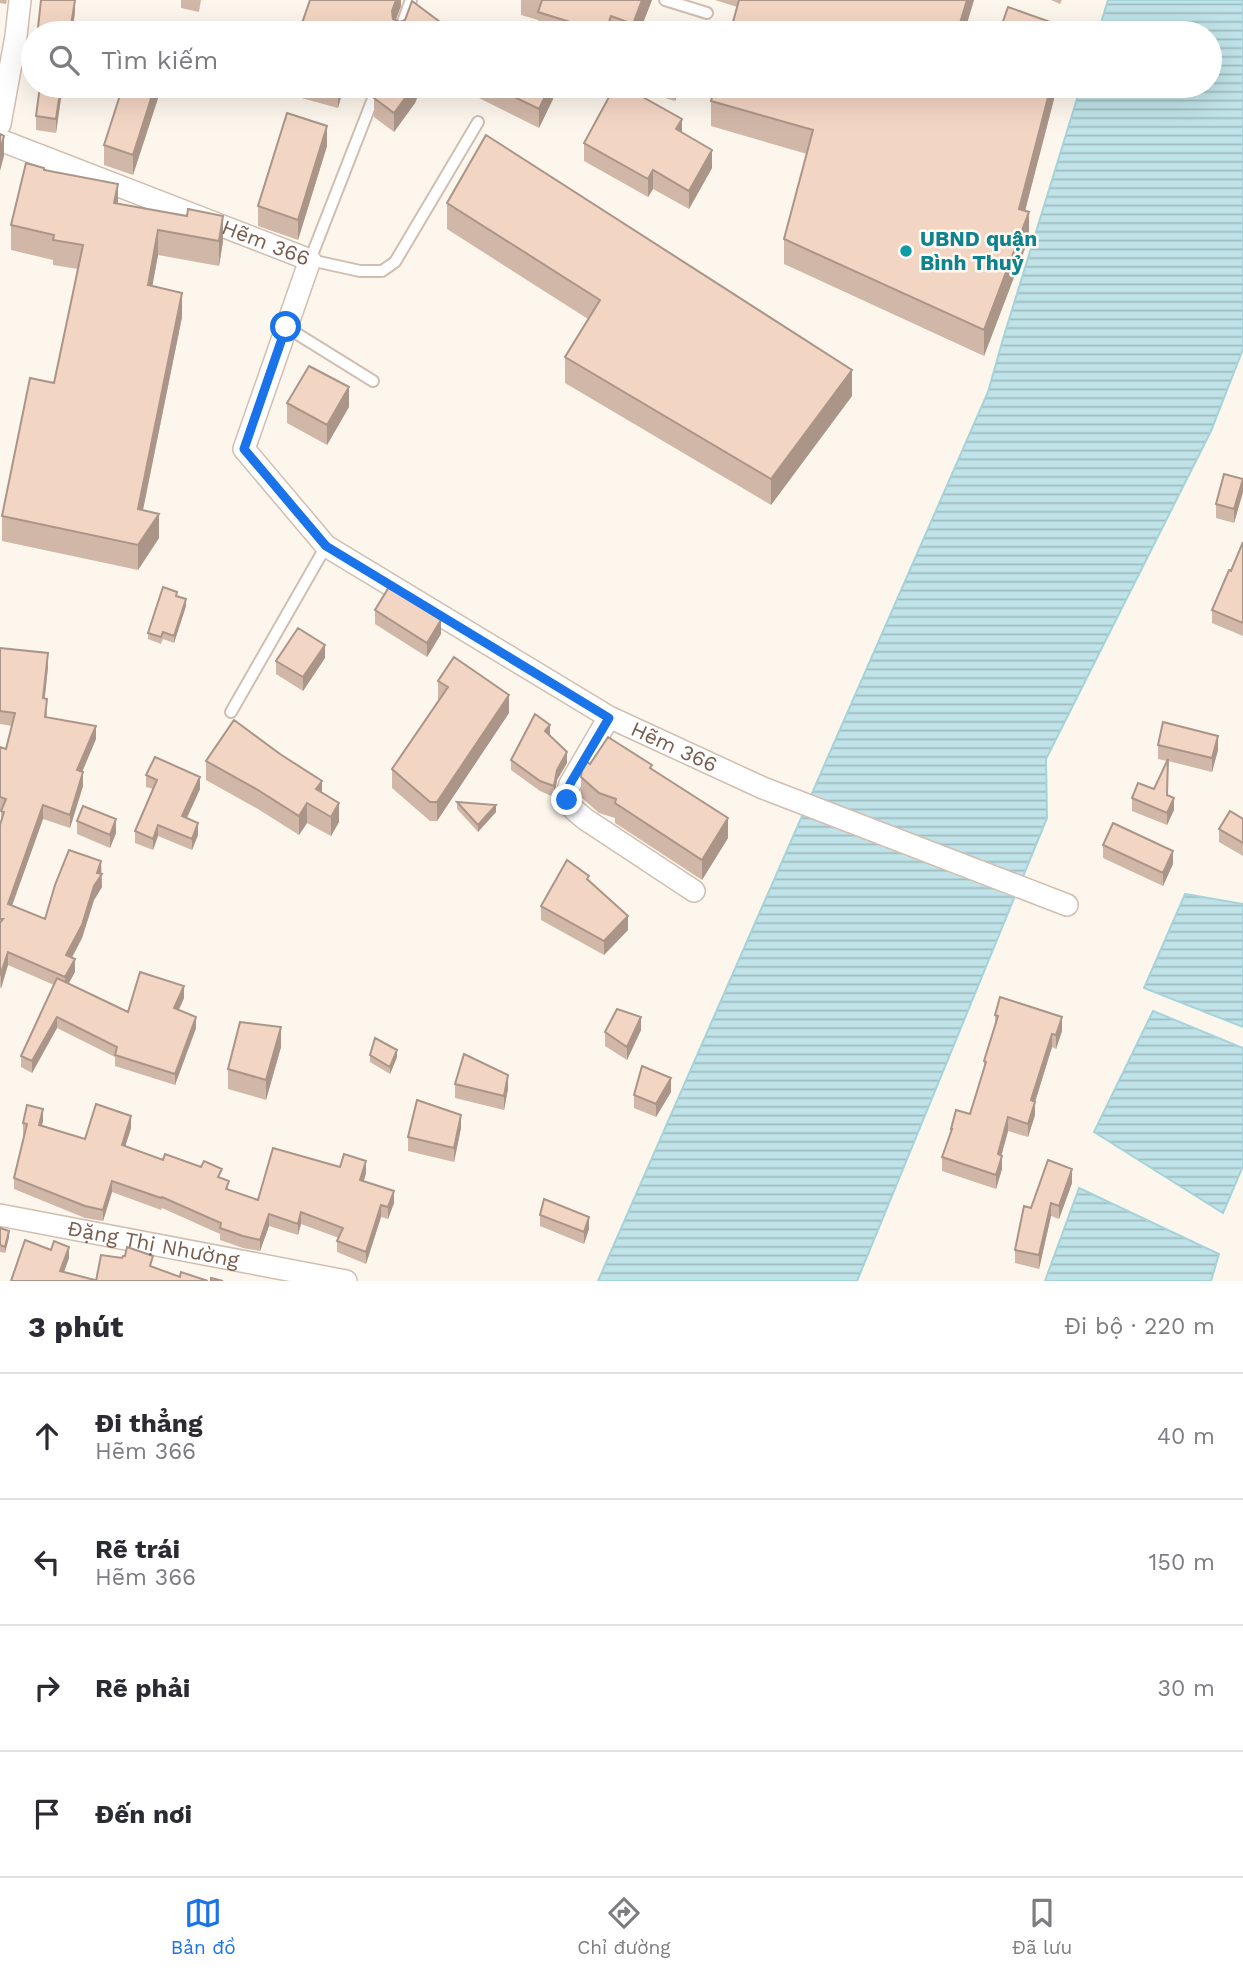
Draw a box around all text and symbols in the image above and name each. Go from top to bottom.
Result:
search box [21,21,1222,98]
icon: search [45,41,83,79]
text: Tìm kiếm [101,45,218,75]
street label: Hẽm 366 [218,214,314,271]
place label: UBND quận Bình Thuỷ [920,226,1037,275]
marker: UBND quận Bình Thuỷ [898,243,914,259]
route start [270,311,301,342]
street label: Hẽm 366 [627,716,722,777]
route end [551,784,582,815]
street label: Đặng Thị Nhường [65,1215,242,1272]
text: 3 phút [28,1309,123,1344]
text: Đi bộ · 220 m [1064,1313,1215,1340]
text: Đi thẳng [95,1408,203,1438]
icon: ahead [28,1417,66,1455]
text: 40 m [1157,1423,1215,1450]
text: Hẽm 366 [95,1438,196,1465]
text: Rẽ trái [95,1534,180,1564]
icon: left [28,1543,66,1581]
text: 150 m [1149,1549,1215,1576]
text: Hẽm 366 [95,1564,196,1591]
icon: right [28,1669,66,1707]
text: Rẽ phải [95,1673,190,1703]
text: 30 m [1158,1675,1215,1702]
icon: arrive [28,1795,66,1833]
text: Đến nơi [95,1799,192,1829]
tab: Bản đồ [171,1894,236,1959]
tab: Chỉ đường [577,1894,670,1959]
tab: Đã lưu [1012,1894,1072,1959]

